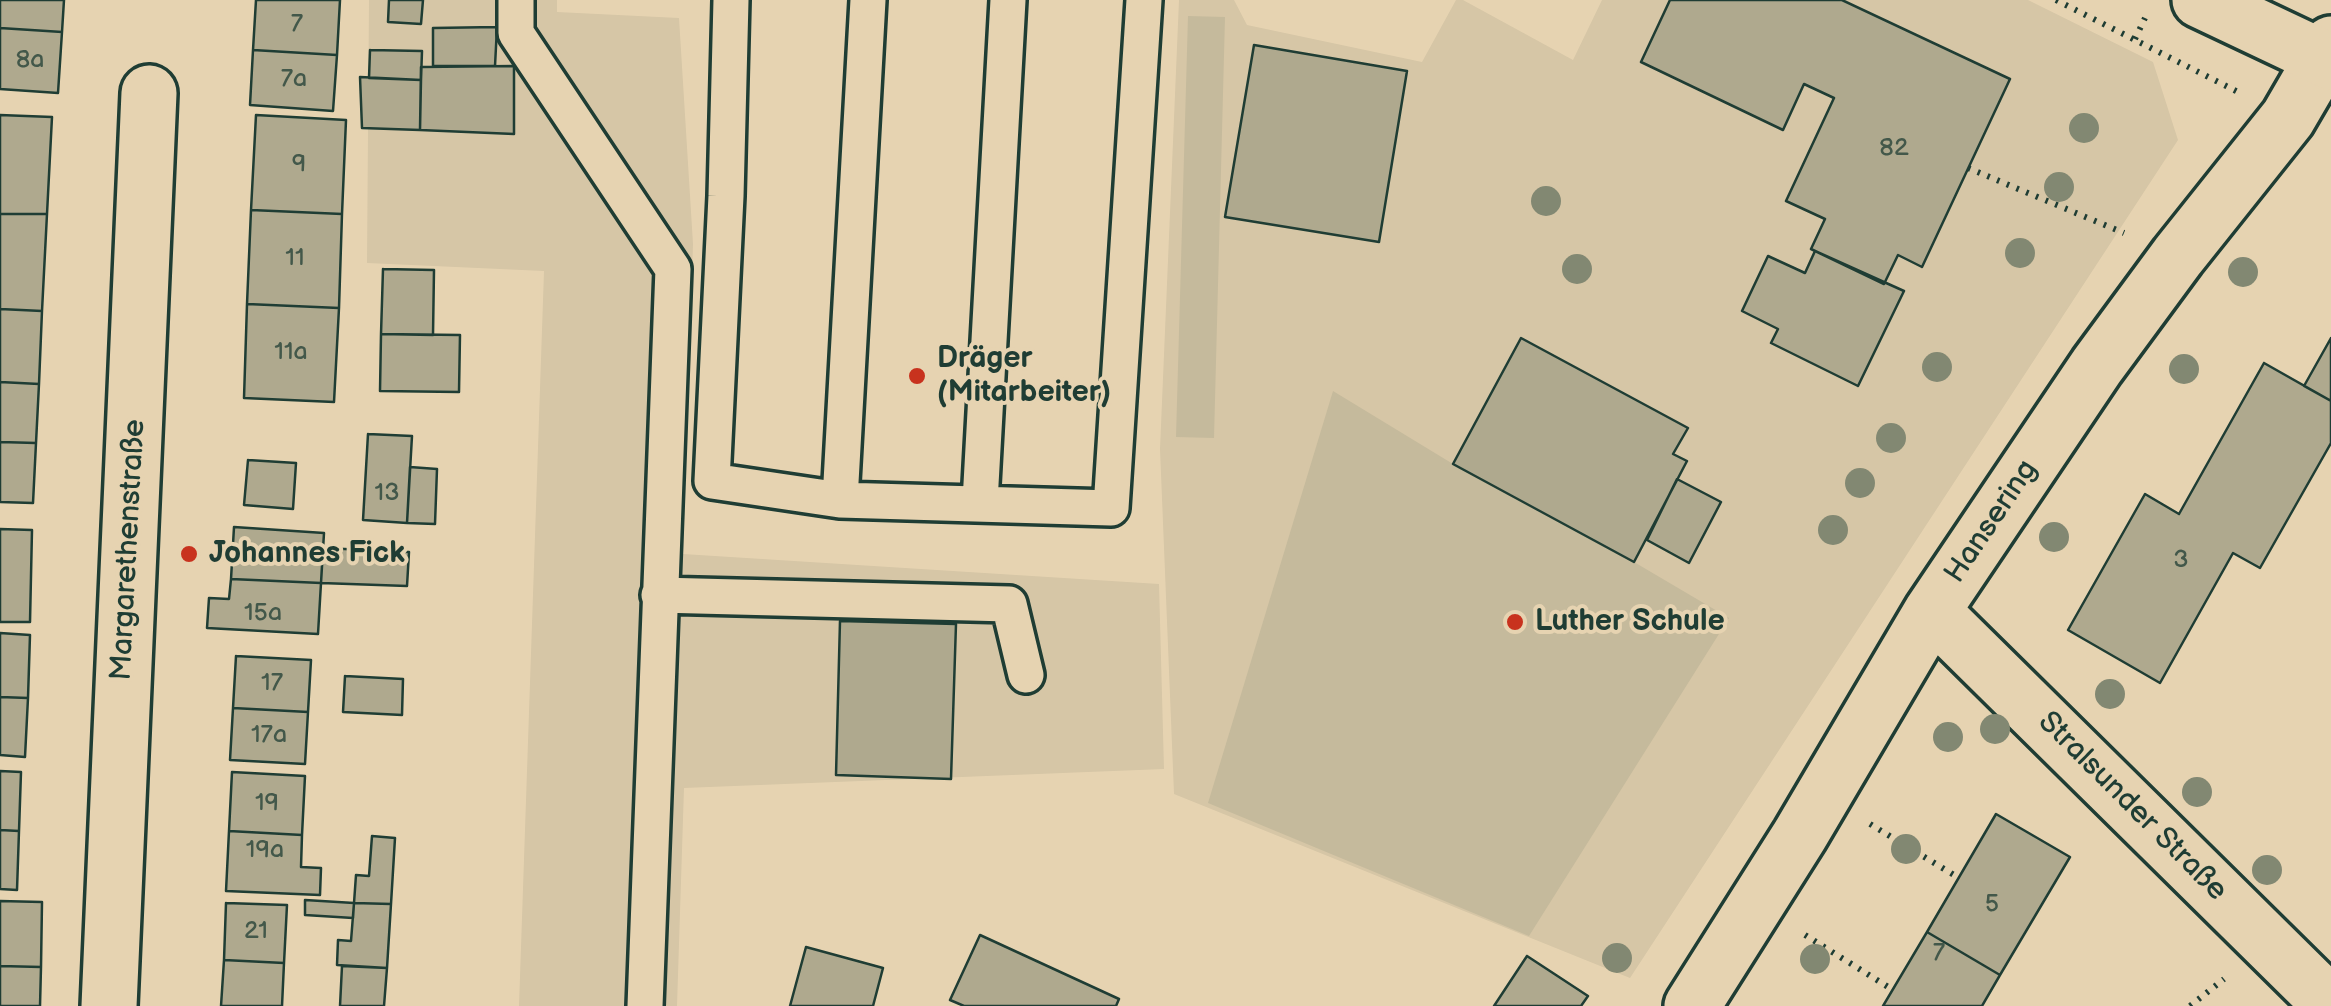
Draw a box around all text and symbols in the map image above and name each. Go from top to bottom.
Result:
house number: 7 [291,10,303,40]
house number: 8a [16,46,44,76]
house number: 7a [281,65,307,95]
house number: 82 [1879,134,1909,164]
house number: 9 [292,150,306,180]
house number: 11 [285,244,305,274]
house number: 11a [274,338,308,368]
place label: Dräger (Mitarbeiter) [937,341,1111,412]
marker: Dräger (Mitarbeiter) [906,365,928,387]
street label: Margarethenstraße [104,418,154,682]
street label: Hansering [1938,454,2046,590]
house number: 13 [374,479,400,509]
place label: Johannes Fick [209,536,405,572]
marker: Johannes Fick [178,543,200,565]
house number: 3 [2173,546,2189,576]
house number: 15a [244,599,282,629]
place label: Luther Schule [1535,604,1725,640]
marker: Luther Schule [1504,611,1526,633]
house number: 17 [261,669,283,699]
street label: Stralsunder Straße [2030,705,2234,909]
house number: 17a [251,721,287,751]
house number: 19 [255,789,279,819]
house number: 19a [246,836,284,866]
house number: 5 [1985,890,1999,920]
house number: 21 [244,917,268,947]
house number: 7 [1933,939,1945,969]

